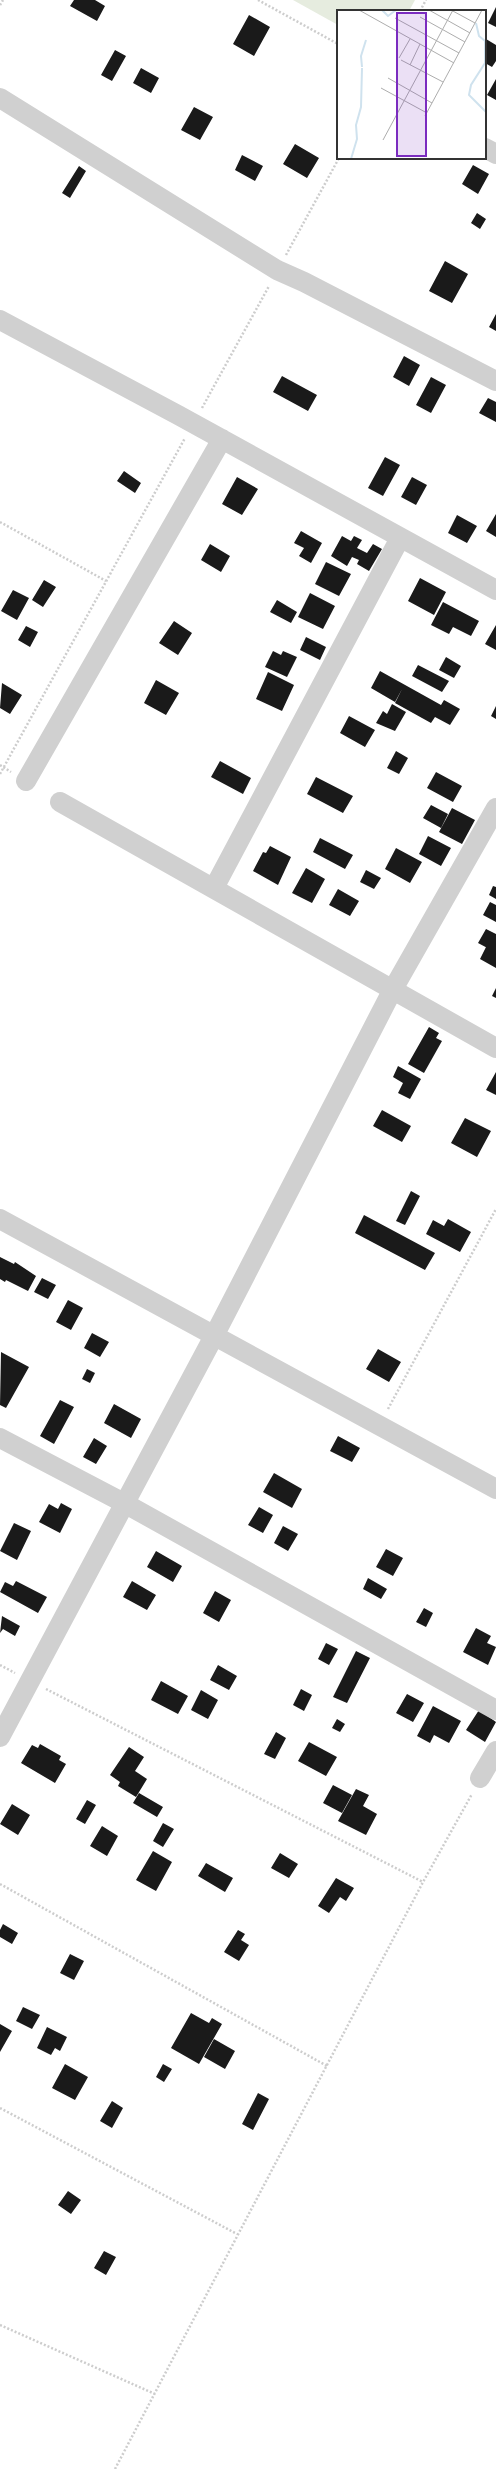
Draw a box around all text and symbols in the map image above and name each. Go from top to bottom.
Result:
inset map [337,10,486,159]

